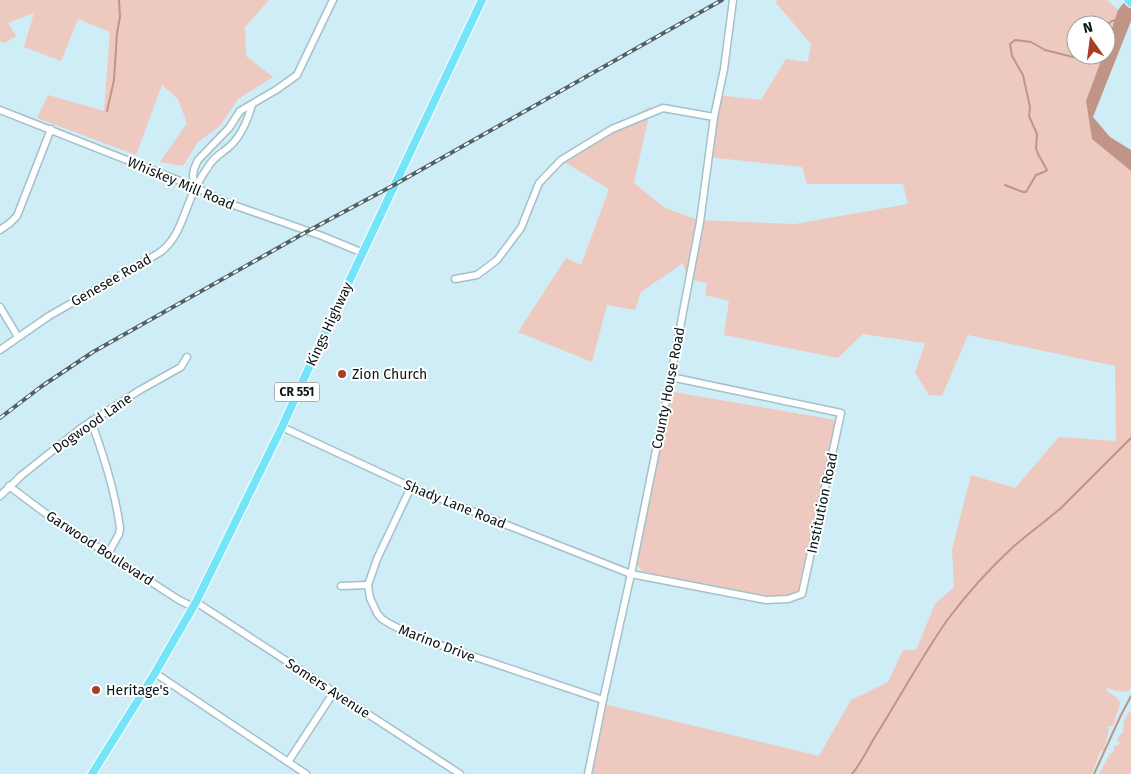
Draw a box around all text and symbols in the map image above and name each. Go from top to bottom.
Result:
north arrow [1066,15,1116,65]
text: N [1081,18,1095,37]
street label: Whiskey Mill Road [125,153,237,214]
street label: Genesee Road [68,251,155,310]
street label: Kings Highway [303,279,356,369]
street label: County House Road [648,326,689,450]
place label: Zion Church [352,366,427,383]
marker: Zion Church [336,368,348,380]
road number: CR 551 [274,382,320,402]
street label: Dogwood Lane [49,390,135,457]
street label: Institution Road [804,451,841,555]
street label: Shady Lane Road [401,476,508,533]
street label: Garwood Boulevard [43,507,157,589]
street label: Marino Drive [396,621,478,666]
street label: Somers Avenue [282,655,373,722]
place label: Heritage's [106,682,169,699]
marker: Heritage's [90,684,102,696]

